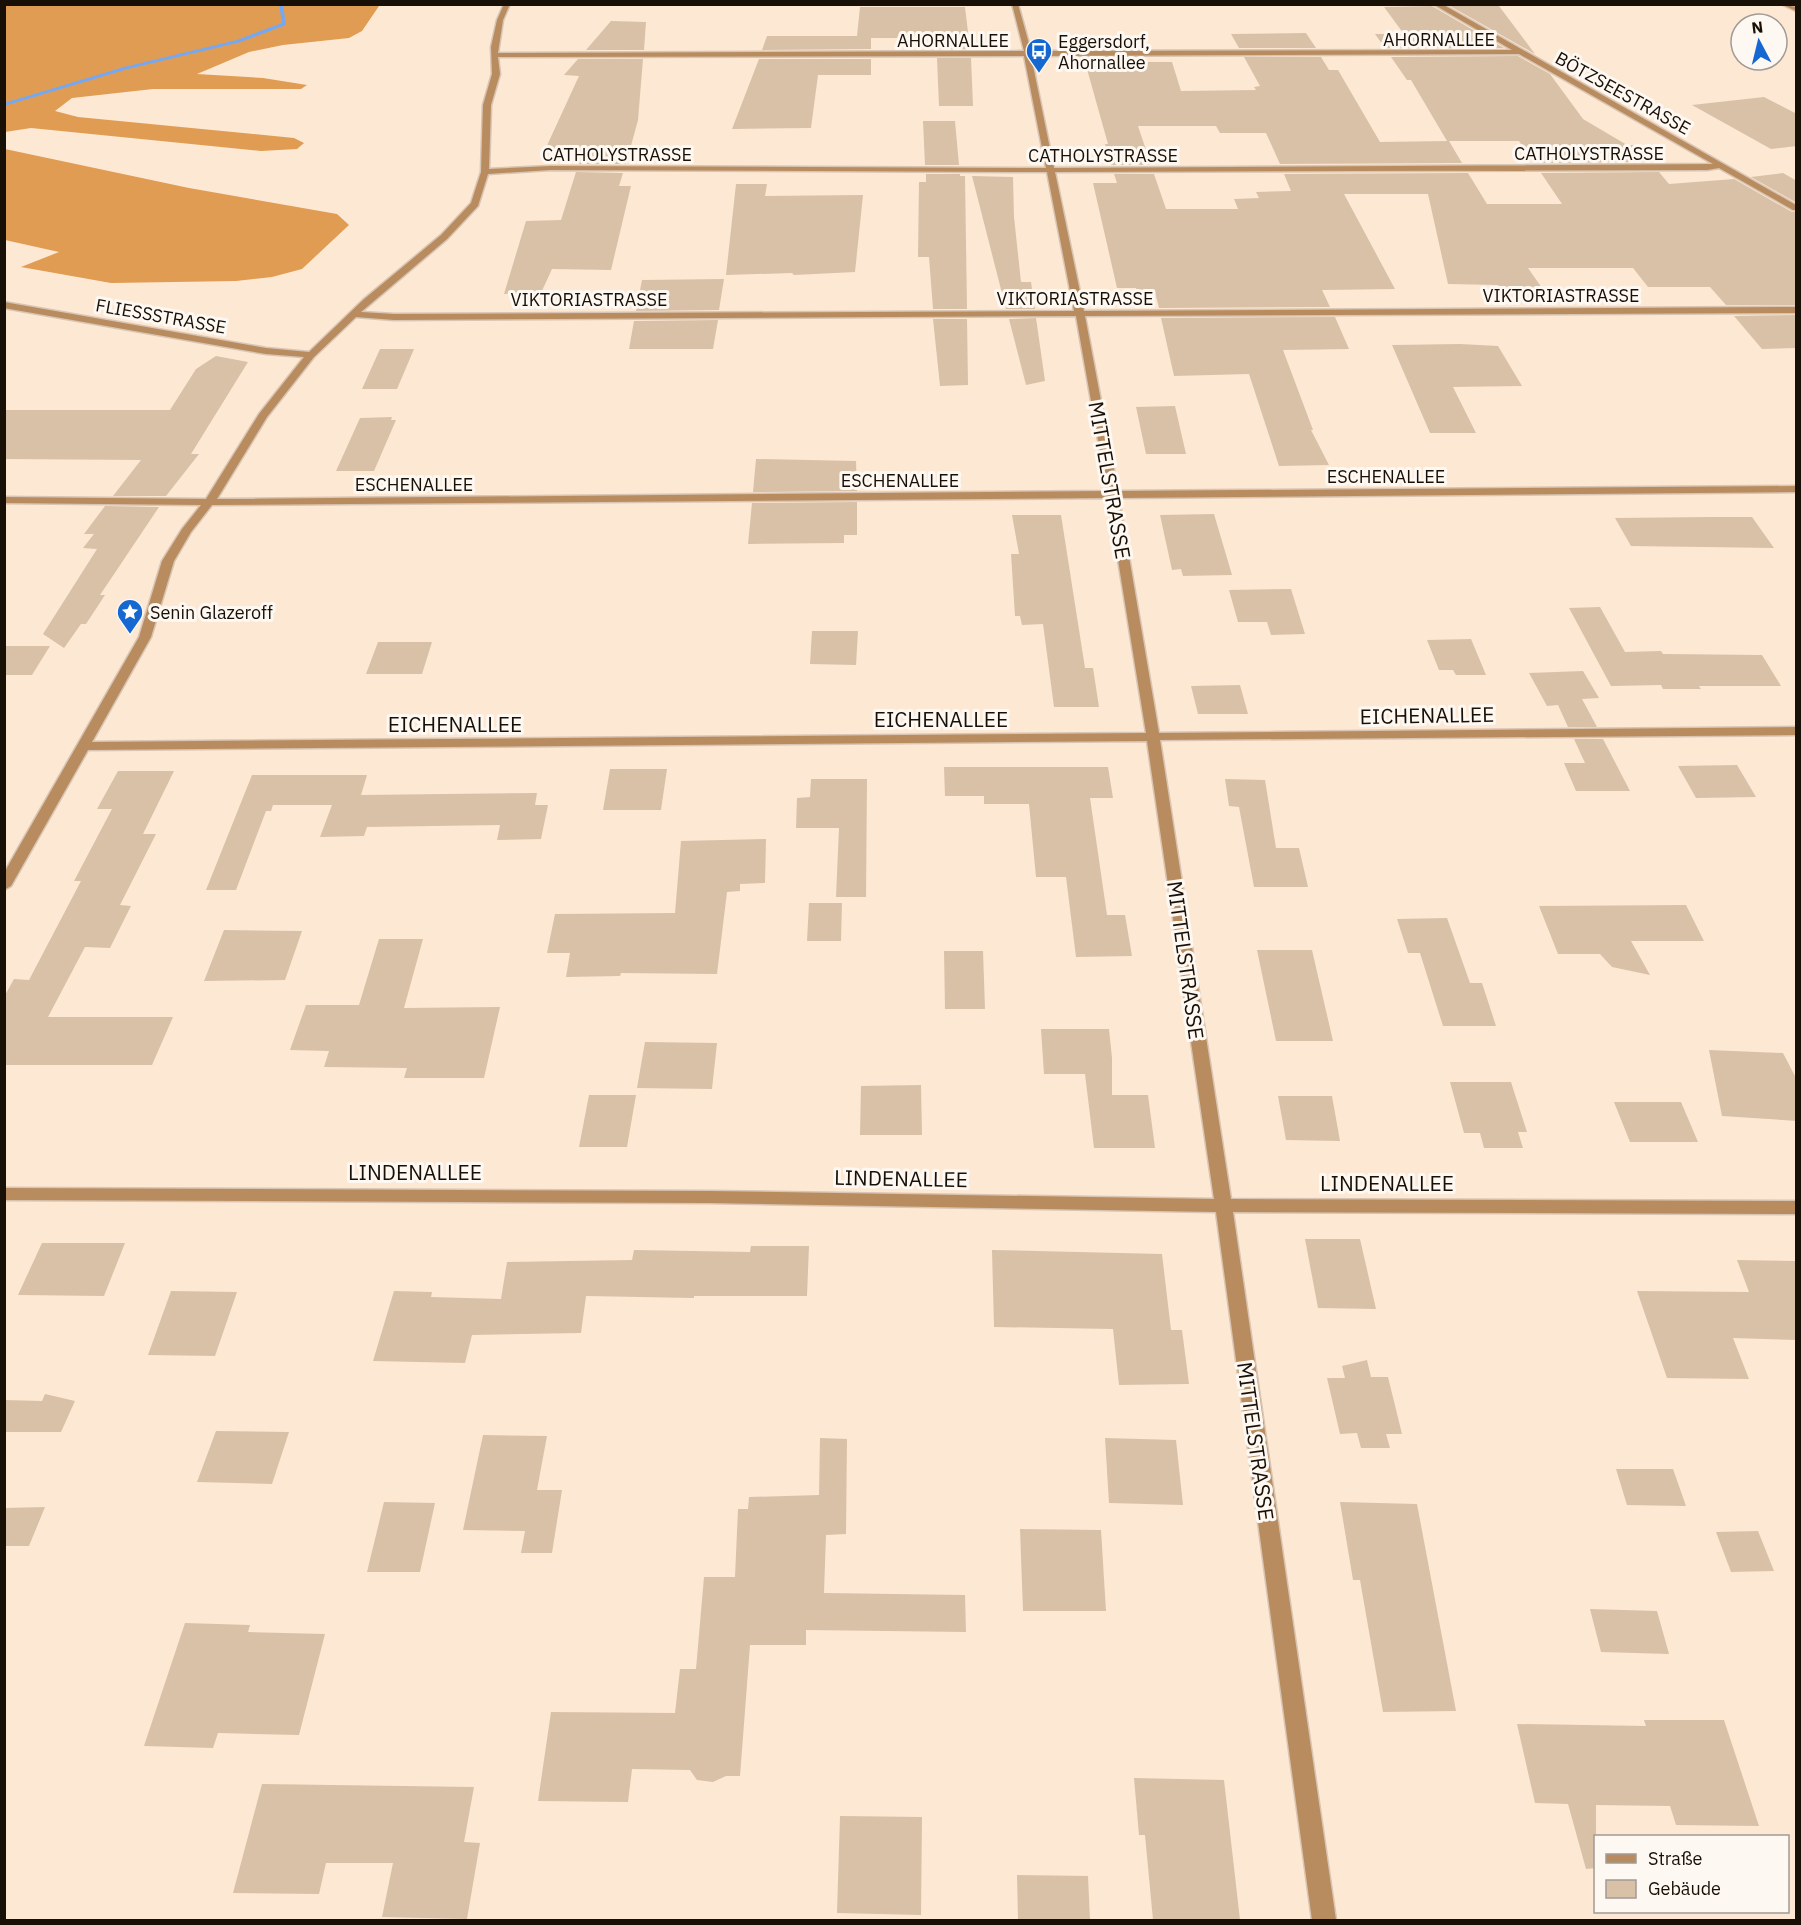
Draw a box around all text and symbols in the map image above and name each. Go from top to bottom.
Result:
north arrow [1729,12,1789,72]
text: N [1750,16,1764,38]
street label: AHORNALLEE [1383,28,1495,51]
street label: AHORNALLEE [897,29,1009,52]
place label: Eggersdorf, Ahornallee [1058,30,1150,74]
bus stop icon: Eggersdorf, Ahornallee [1024,36,1054,74]
street label: BÖTZSEESTRASSE [1551,46,1695,140]
street label: CATHOLYSTRASSE [1514,142,1664,165]
street label: CATHOLYSTRASSE [542,143,692,166]
street label: CATHOLYSTRASSE [1028,144,1178,167]
street label: VIKTORIASTRASSE [1483,284,1639,307]
street label: VIKTORIASTRASSE [997,287,1153,310]
street label: VIKTORIASTRASSE [511,288,667,311]
street label: FLIESSSTRASSE [94,293,228,339]
street label: MITTELSTRASSE [1082,399,1138,561]
street label: ESCHENALLEE [1327,465,1445,488]
street label: ESCHENALLEE [841,469,959,492]
street label: ESCHENALLEE [355,473,473,496]
place icon: Senin Glazeroff [115,597,145,635]
place label: Senin Glazeroff [150,601,273,624]
street label: EICHENALLEE [1359,700,1495,730]
street label: EICHENALLEE [874,705,1008,733]
street label: EICHENALLEE [388,710,522,738]
street label: MITTELSTRASSE [1161,879,1211,1041]
street label: LINDENALLEE [348,1158,482,1186]
street label: LINDENALLEE [834,1163,968,1193]
street label: LINDENALLEE [1320,1169,1454,1197]
street label: MITTELSTRASSE [1231,1360,1281,1522]
legend [1594,1835,1789,1913]
text: Straße [1648,1847,1702,1870]
text: Gebäude [1648,1877,1721,1900]

